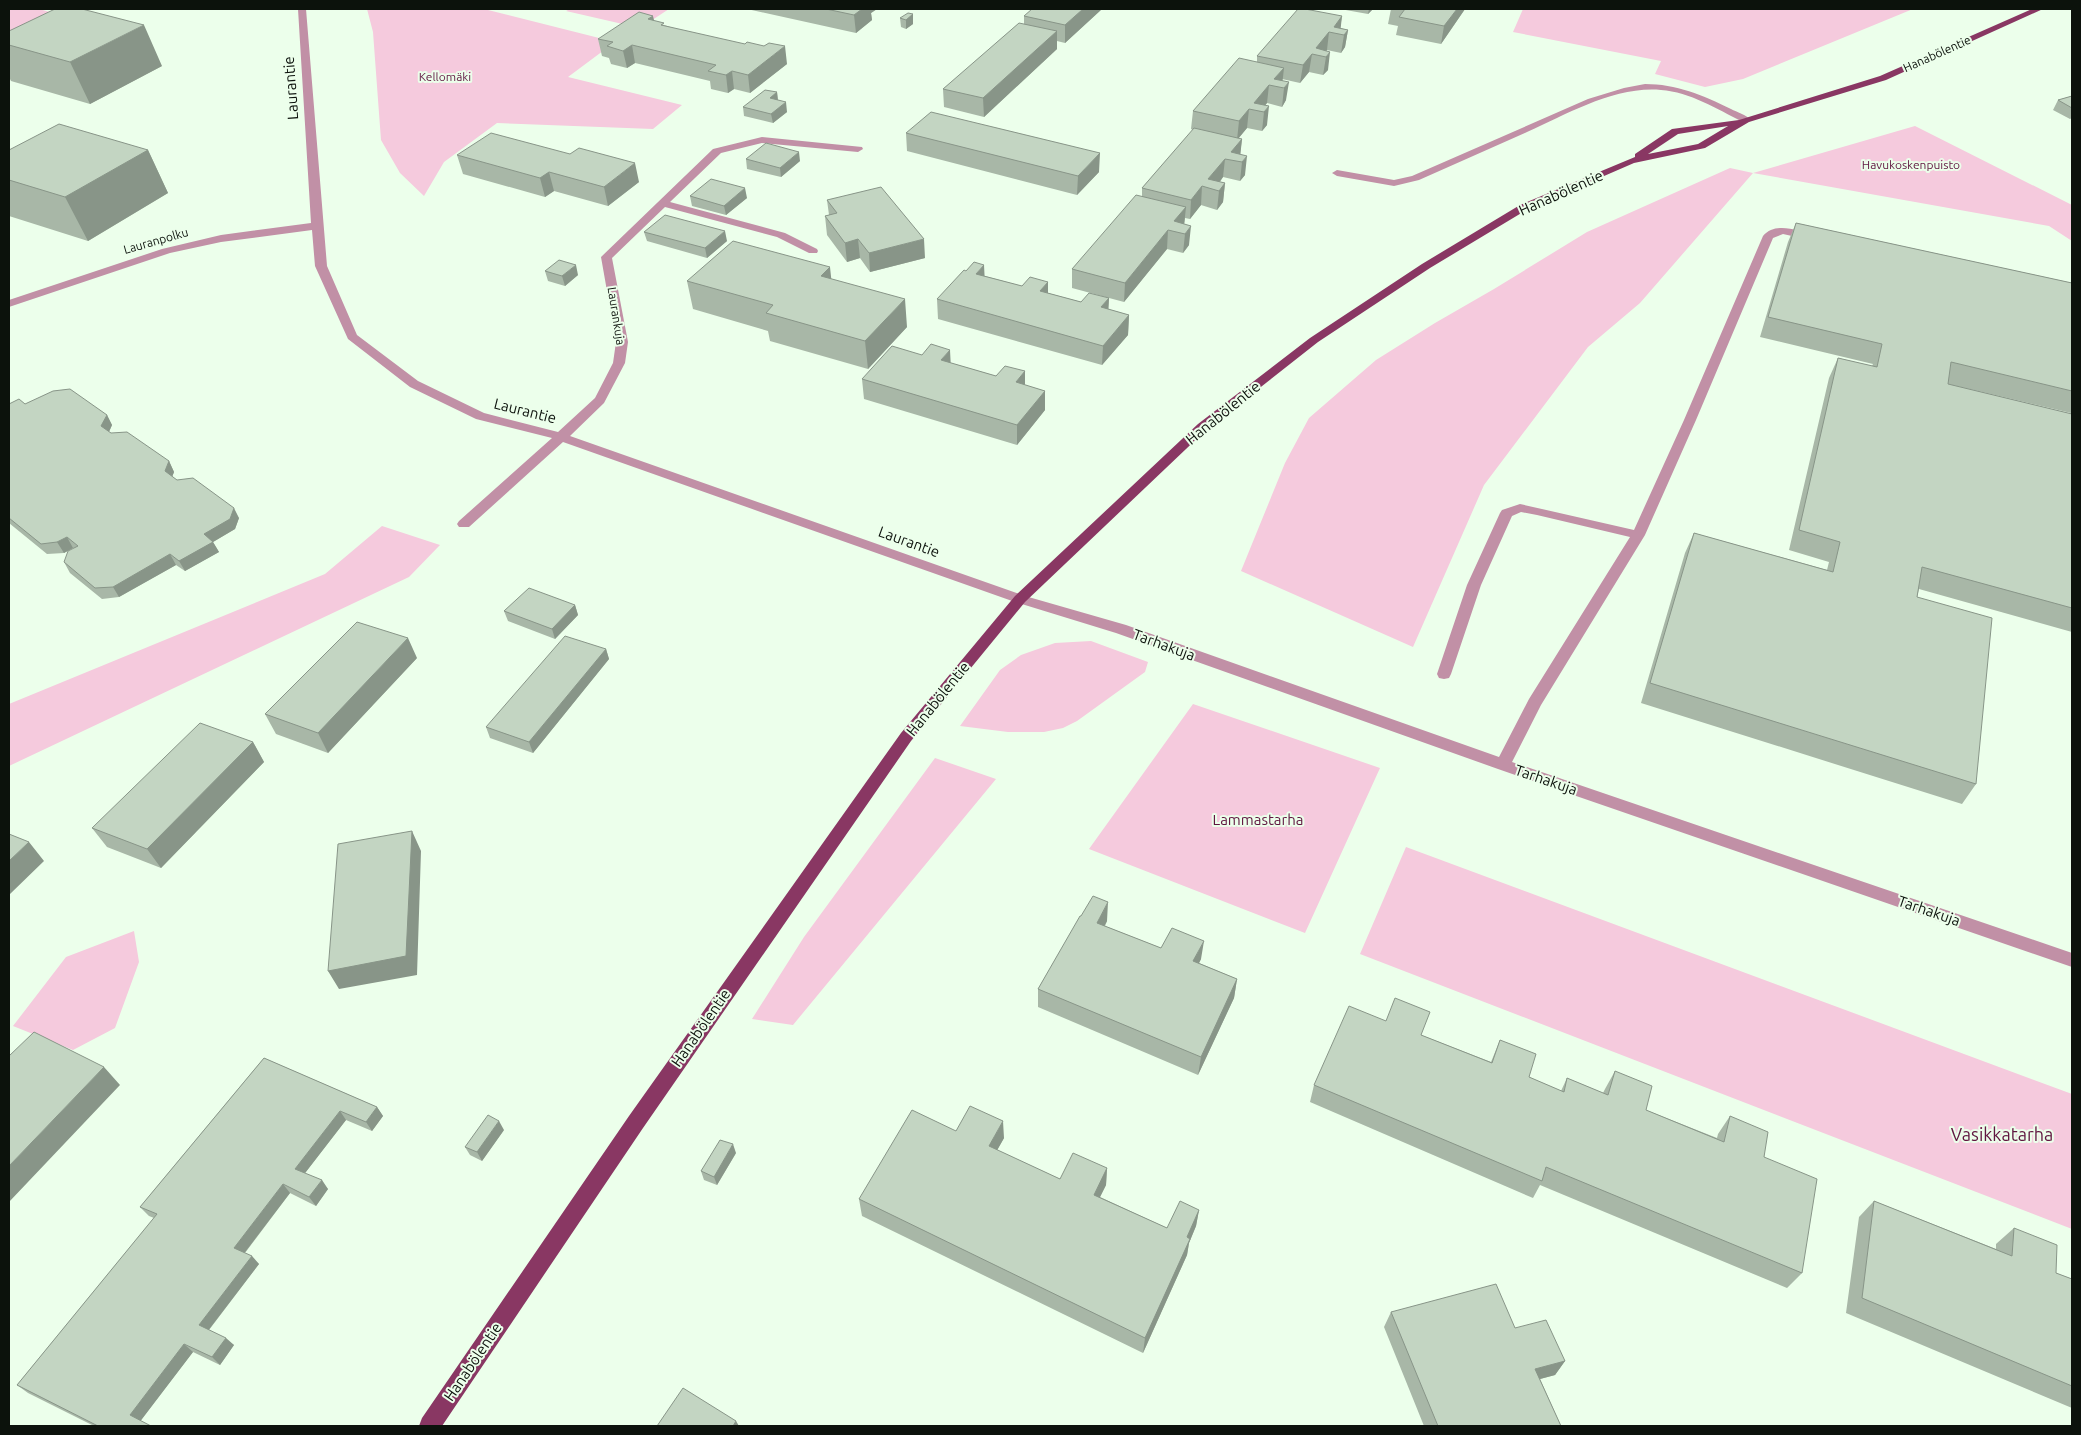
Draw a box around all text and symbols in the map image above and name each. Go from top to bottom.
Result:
street label: Hanabölentie [1901,33,1973,74]
street label: Laurantie [280,56,301,120]
park label: Kellomäki [419,70,471,83]
park label: Havukoskenpuisto [1862,158,1960,171]
street label: Hanabölentie [1516,166,1606,219]
street label: Lauranpolku [122,225,190,256]
street label: Laurankuja [605,286,628,346]
street label: Hanabölentie [1182,377,1263,448]
street label: Laurantie [492,395,558,426]
street label: Laurantie [876,523,942,560]
street label: Tarhakuja [1131,625,1198,664]
street label: Hanabölentie [902,658,973,739]
street label: Tarhakuja [1513,761,1580,798]
park label: Lammastarha [1212,811,1304,828]
street label: Tarhakuja [1896,892,1963,929]
street label: Hanabölentie [668,986,734,1070]
park label: Vasikkatarha [1951,1124,2053,1144]
street label: Hanabölentie [440,1319,505,1404]

